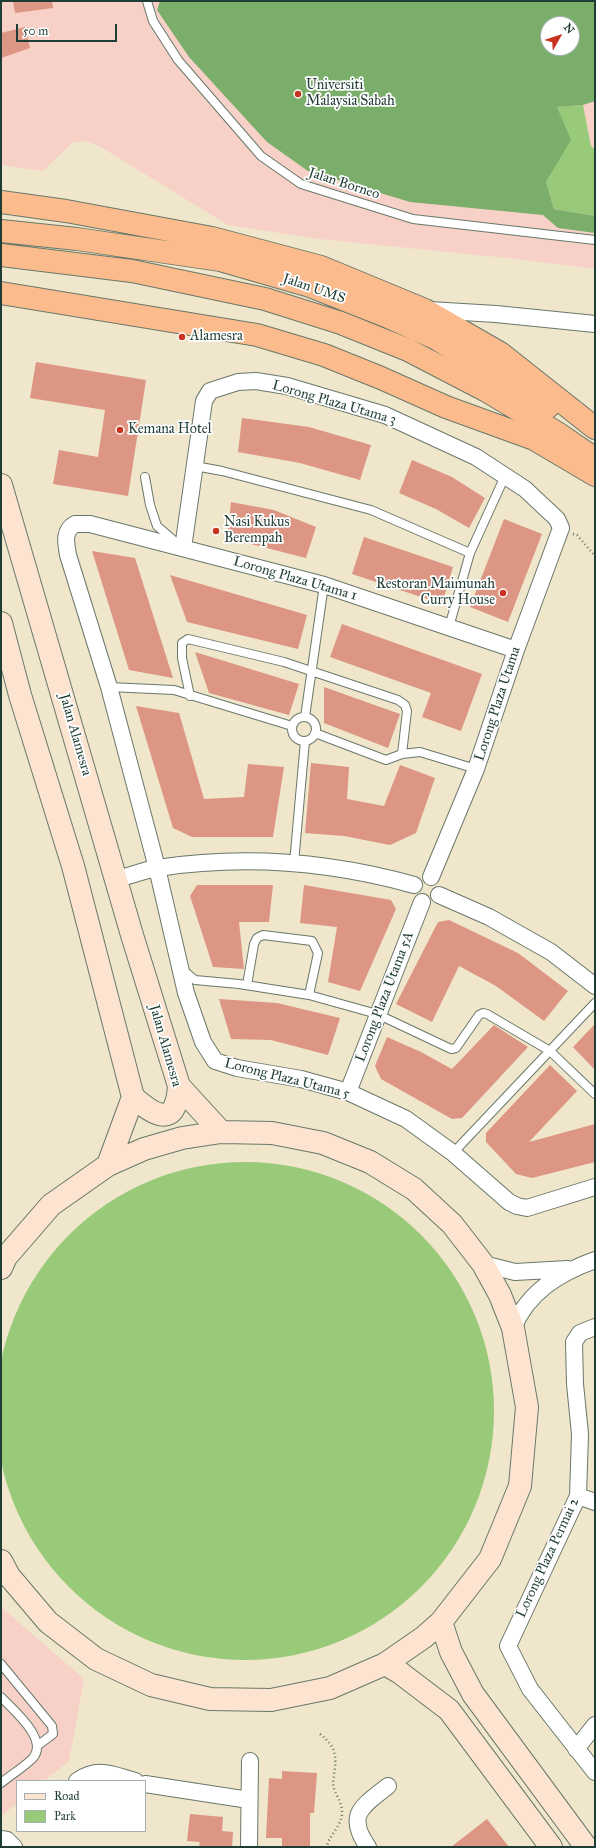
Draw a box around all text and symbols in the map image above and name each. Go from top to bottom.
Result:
scale bar [18,16,119,42]
north arrow [540,16,580,56]
text: N [561,21,577,36]
text: 50 m [23,24,48,38]
place label: Universiti Malaysia Sabah [306,78,395,110]
marker: Universiti Malaysia Sabah [293,89,303,99]
street label: Jalan Borneo [306,165,382,203]
street label: Jalan UMS [281,270,347,308]
place label: Alamesra [190,329,243,345]
marker: Alamesra [177,332,187,342]
street label: Lorong Plaza Utama 3 [270,377,398,429]
place label: Kemana Hotel [128,422,211,438]
marker: Kemana Hotel [115,425,125,435]
place label: Nasi Kukus Berempah [224,515,290,548]
marker: Nasi Kukus Berempah [211,526,221,536]
street label: Lorong Plaza Utama 1 [231,553,359,605]
place label: Restoran Maimunah Curry House [376,577,495,610]
marker: Restoran Maimunah Curry House [498,588,508,598]
street label: Lorong Plaza Utama [472,645,524,763]
street label: Jalan Alamesra [55,692,95,778]
street label: Lorong Plaza Utama 5A [352,929,418,1065]
street label: Jalan Alamesra [145,1003,185,1089]
street label: Lorong Plaza Utama 5 [222,1055,352,1103]
street label: Lorong Plaza Permai 2 [513,1495,583,1621]
legend [16,1780,146,1832]
text: Road [54,1789,80,1803]
text: Park [54,1809,76,1823]

